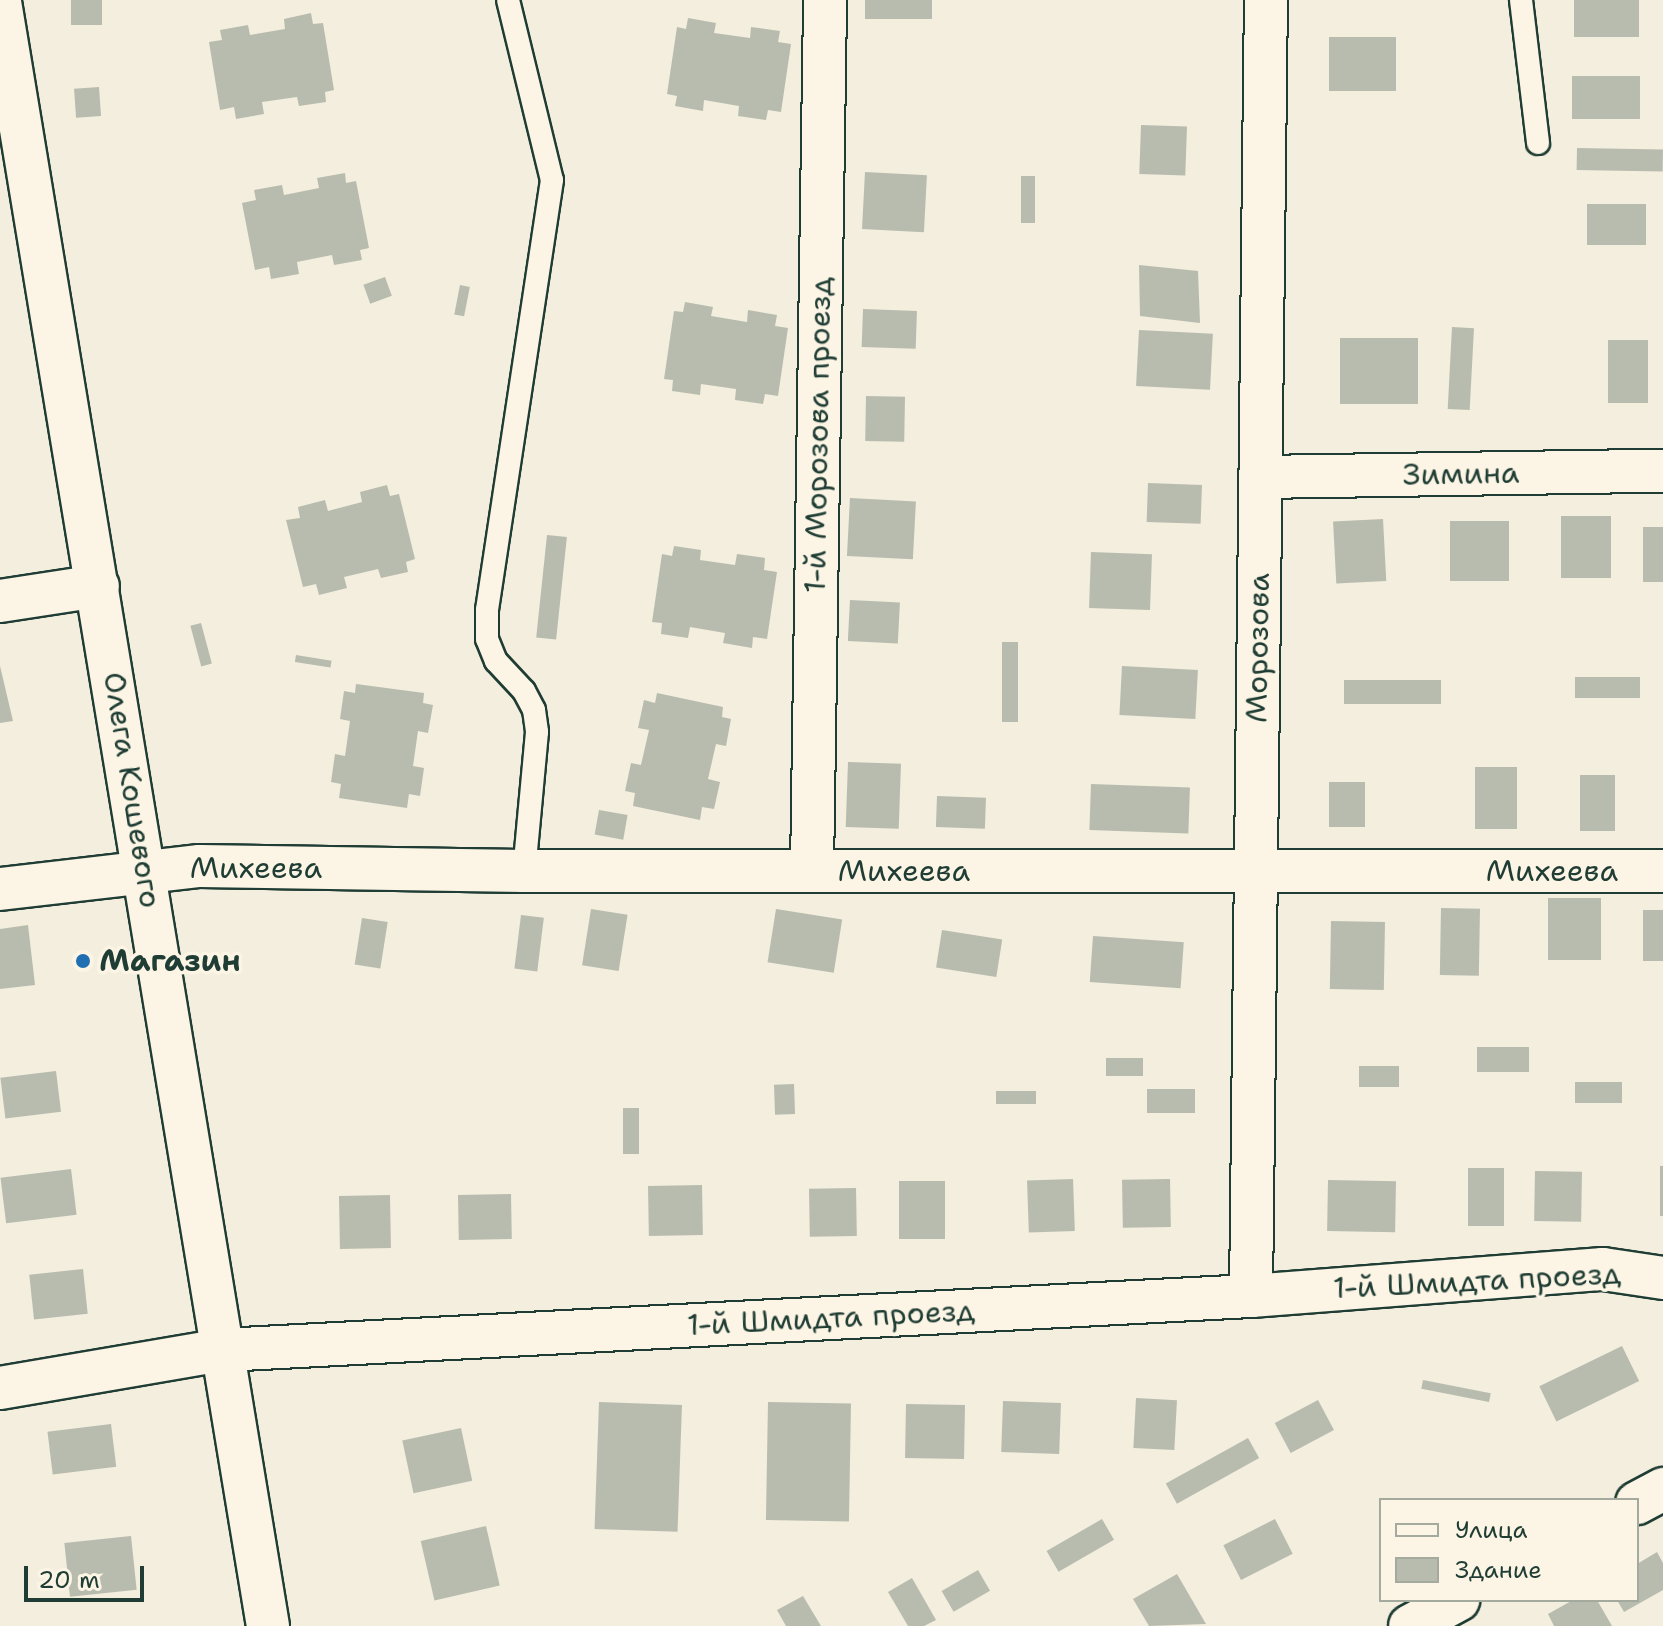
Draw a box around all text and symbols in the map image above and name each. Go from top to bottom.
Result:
street label: 1-й Морозова проезд [797,276,839,594]
street label: Зимина [1402,455,1520,493]
street label: Морозова [1239,573,1277,723]
street label: Олега Кошевого [96,669,168,911]
street label: Михеева [190,850,322,886]
street label: Михеева [838,853,970,889]
street label: Михеева [1486,853,1618,889]
place label: Магазин [99,943,241,979]
marker: Магазин [74,952,92,970]
street label: 1-й Шмидта проезд [1332,1255,1622,1307]
street label: 1-й Шмидта проезд [686,1292,976,1344]
legend [1379,1498,1639,1602]
text: Улица [1455,1514,1528,1546]
scale bar [28,1550,148,1600]
text: Здание [1455,1554,1542,1586]
text: 20 m [38,1564,100,1596]

